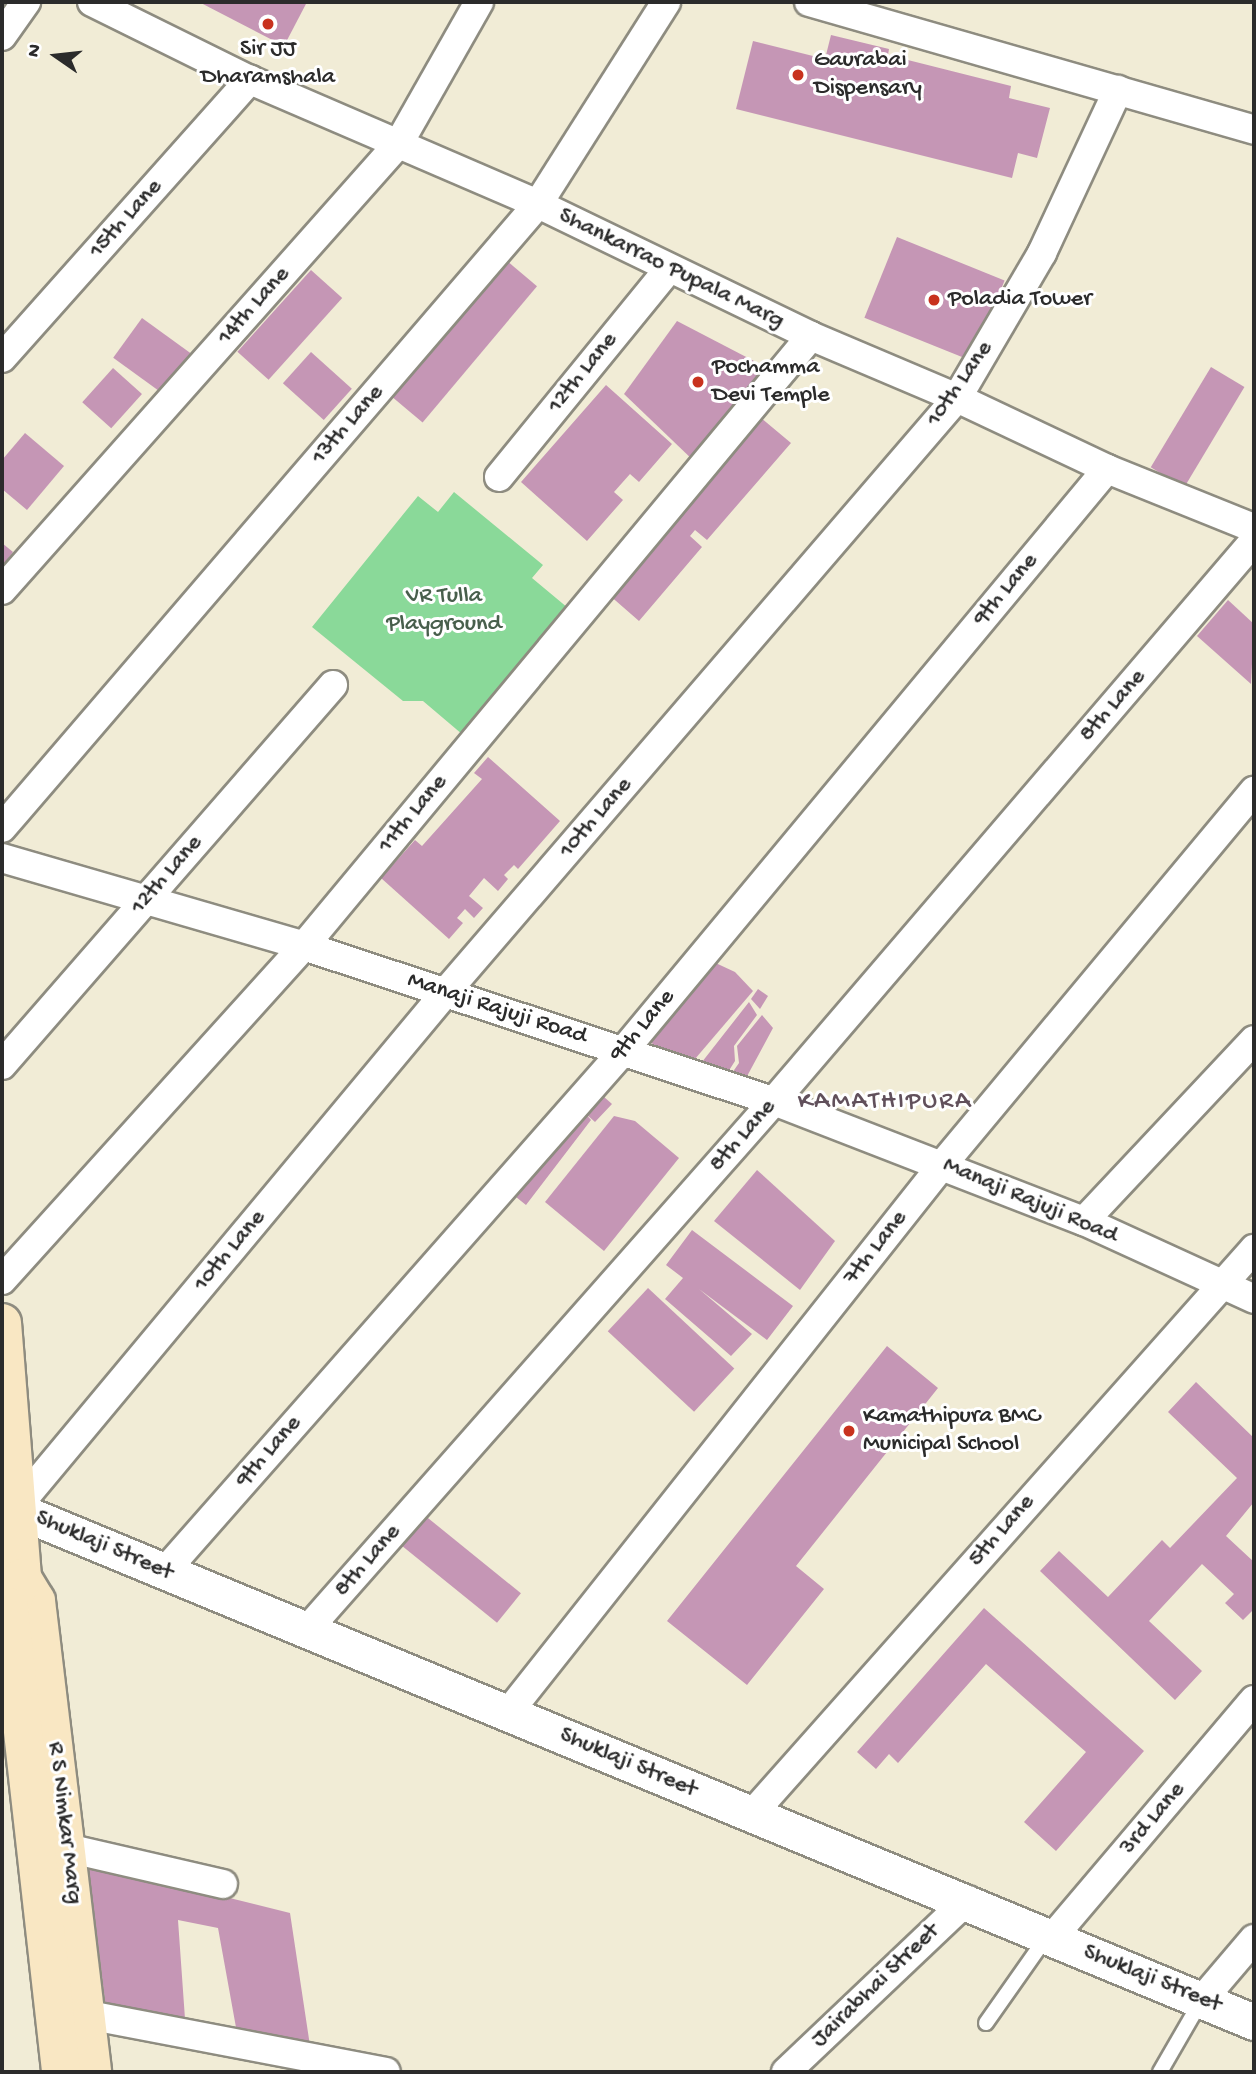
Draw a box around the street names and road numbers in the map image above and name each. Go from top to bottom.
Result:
street label: 15th Lane [83,173,169,265]
street label: Shankarrao Pupala Marg [554,202,788,336]
street label: 14th Lane [211,261,297,351]
street label: 12th Lane [542,327,624,419]
street label: 10th Lane [920,336,1000,432]
street label: 13th Lane [306,379,390,471]
street label: 9th Lane [967,548,1045,632]
street label: 8th Lane [1073,664,1153,748]
street label: 11th Lane [372,769,454,859]
street label: 10th Lane [553,772,639,864]
street label: 12th Lane [125,829,209,921]
street label: Manaji Rajuji Road [404,966,590,1052]
street label: 9th Lane [604,984,682,1068]
street label: 8th Lane [703,1094,783,1178]
street label: Manaji Rajuji Road [938,1151,1122,1251]
street label: 10th Lane [188,1204,272,1298]
street label: 7th Lane [838,1205,914,1291]
street label: 9th Lane [230,1410,308,1494]
street label: 5th Lane [963,1489,1041,1573]
street label: Shuklaji Street [31,1504,177,1588]
street label: 8th Lane [328,1519,408,1603]
street label: Shuklaji Street [555,1721,701,1805]
street label: R S Nimkar Marg [40,1740,88,1906]
street label: 3rd Lane [1114,1777,1192,1861]
street label: Jairabhai Street [806,1918,946,2054]
street label: Shuklaji Street [1079,1938,1225,2020]

